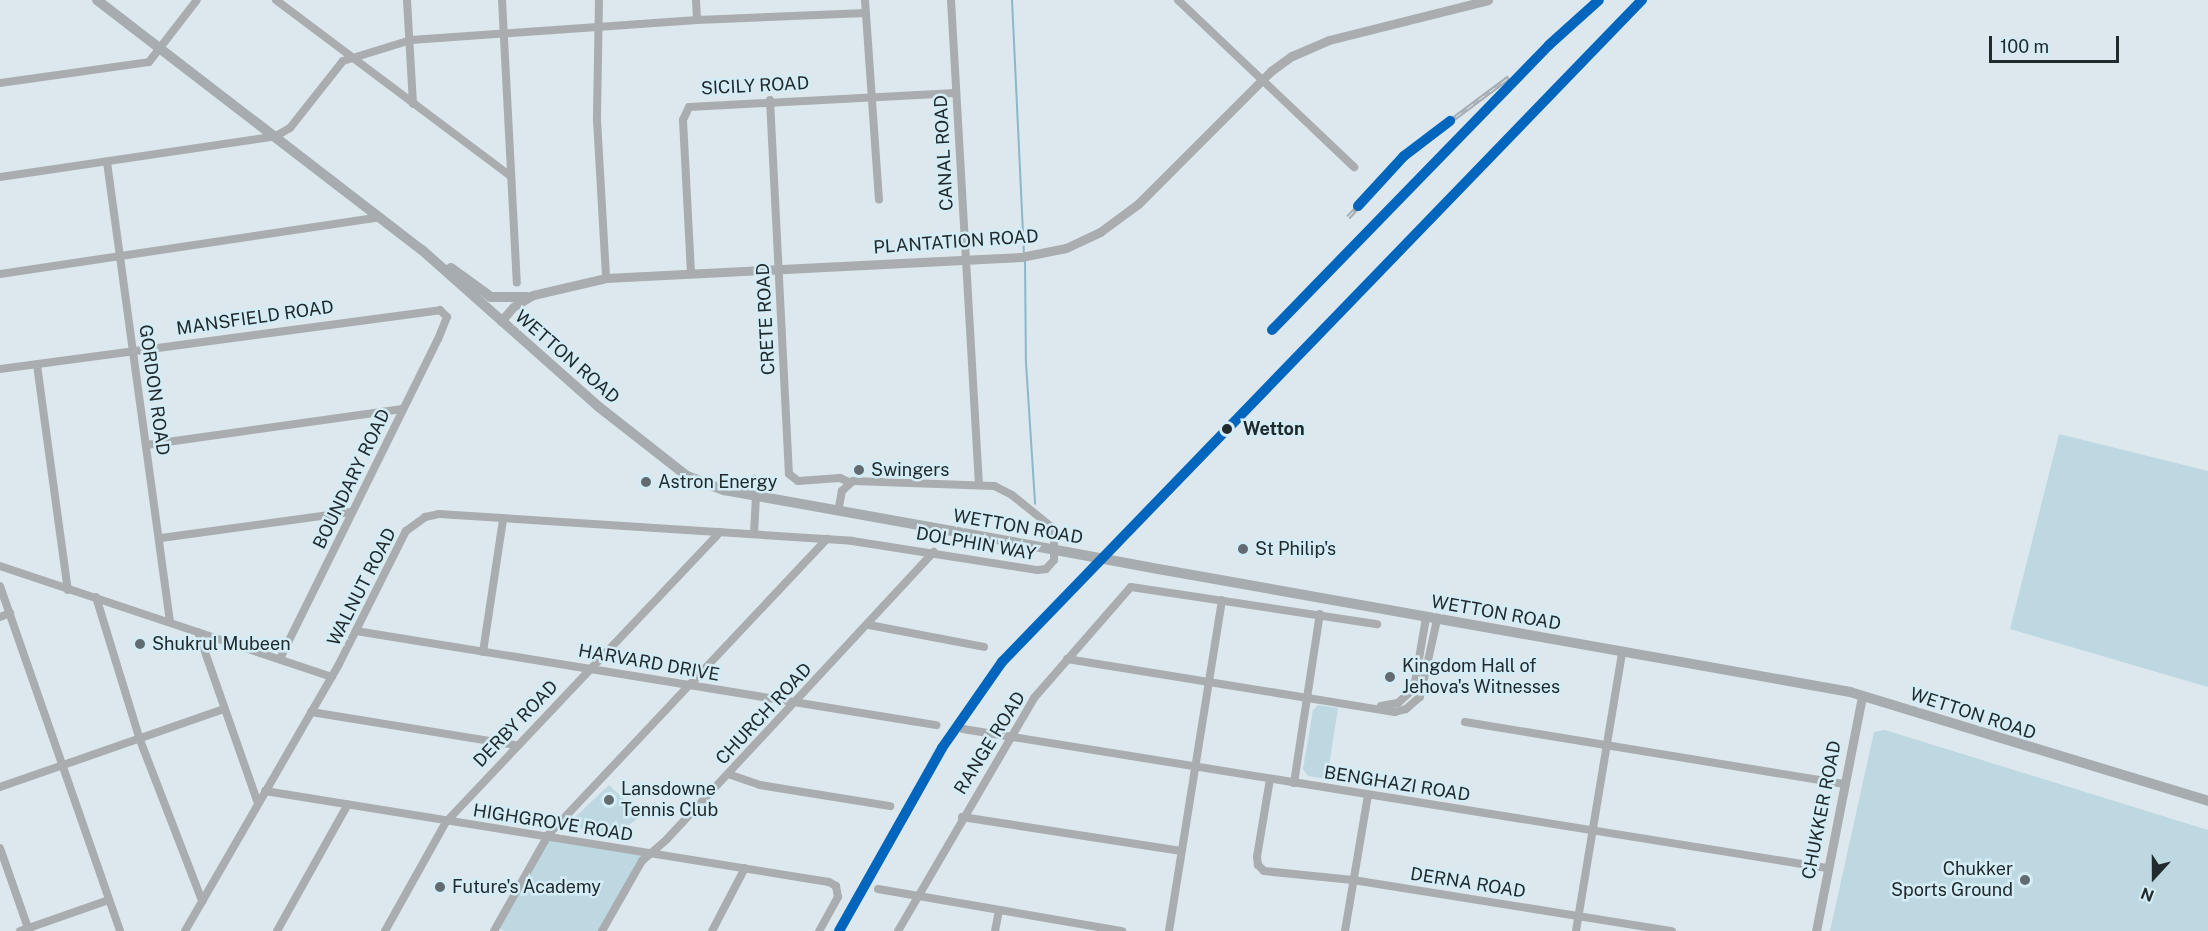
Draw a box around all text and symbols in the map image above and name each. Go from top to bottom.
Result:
scale bar [1992,24,2122,62]
text: 100 m [2000,36,2049,57]
street label: SICILY ROAD [700,72,810,100]
street label: CANAL ROAD [930,95,958,211]
street label: PLANTATION ROAD [873,225,1039,259]
street label: CRETE ROAD [752,262,780,376]
street label: MANSFIELD ROAD [175,296,335,340]
street label: WETTON ROAD [510,306,624,408]
street label: GORDON ROAD [134,323,174,457]
street label: BOUNDARY ROAD [309,406,395,552]
marker: Wetton [1216,418,1238,440]
place label: Wetton [1243,418,1305,440]
place label: Swingers [871,459,949,481]
marker: Swingers [852,463,866,477]
place label: Astron Energy [658,471,777,493]
marker: Astron Energy [639,475,653,489]
street label: WETTON ROAD [951,505,1085,549]
street label: DOLPHIN WAY [914,523,1038,565]
street label: WALNUT ROAD [323,525,401,649]
place label: St Philip's [1255,538,1336,560]
marker: St Philip's [1236,542,1250,556]
street label: WETTON ROAD [1429,591,1563,635]
place label: Shukrul Mubeen [152,633,291,655]
marker: Shukrul Mubeen [133,637,147,651]
street label: HARVARD DRIVE [577,640,721,686]
place label: Kingdom Hall of Jehova's Witnesses [1402,656,1561,698]
street label: CHURCH ROAD [711,659,817,769]
marker: Kingdom Hall of Jehova's Witnesses [1383,670,1397,684]
street label: DERBY ROAD [469,676,563,772]
street label: WETTON ROAD [1907,683,2039,745]
street label: RANGE ROAD [950,688,1030,798]
street label: CHUKKER ROAD [1798,739,1846,881]
street label: BENGHAZI ROAD [1322,762,1472,806]
place label: Lansdowne Tennis Club [621,779,718,822]
marker: Lansdowne Tennis Club [602,793,616,807]
street label: HIGHGROVE ROAD [472,800,634,846]
north arrow [2124,847,2184,907]
place label: Chukker Sports Ground [1891,859,2013,902]
street label: DERNA ROAD [1409,863,1527,903]
marker: Chukker Sports Ground [2018,873,2032,887]
place label: Future's Academy [452,876,601,898]
marker: Future's Academy [433,880,447,894]
text: N [2138,883,2157,905]

